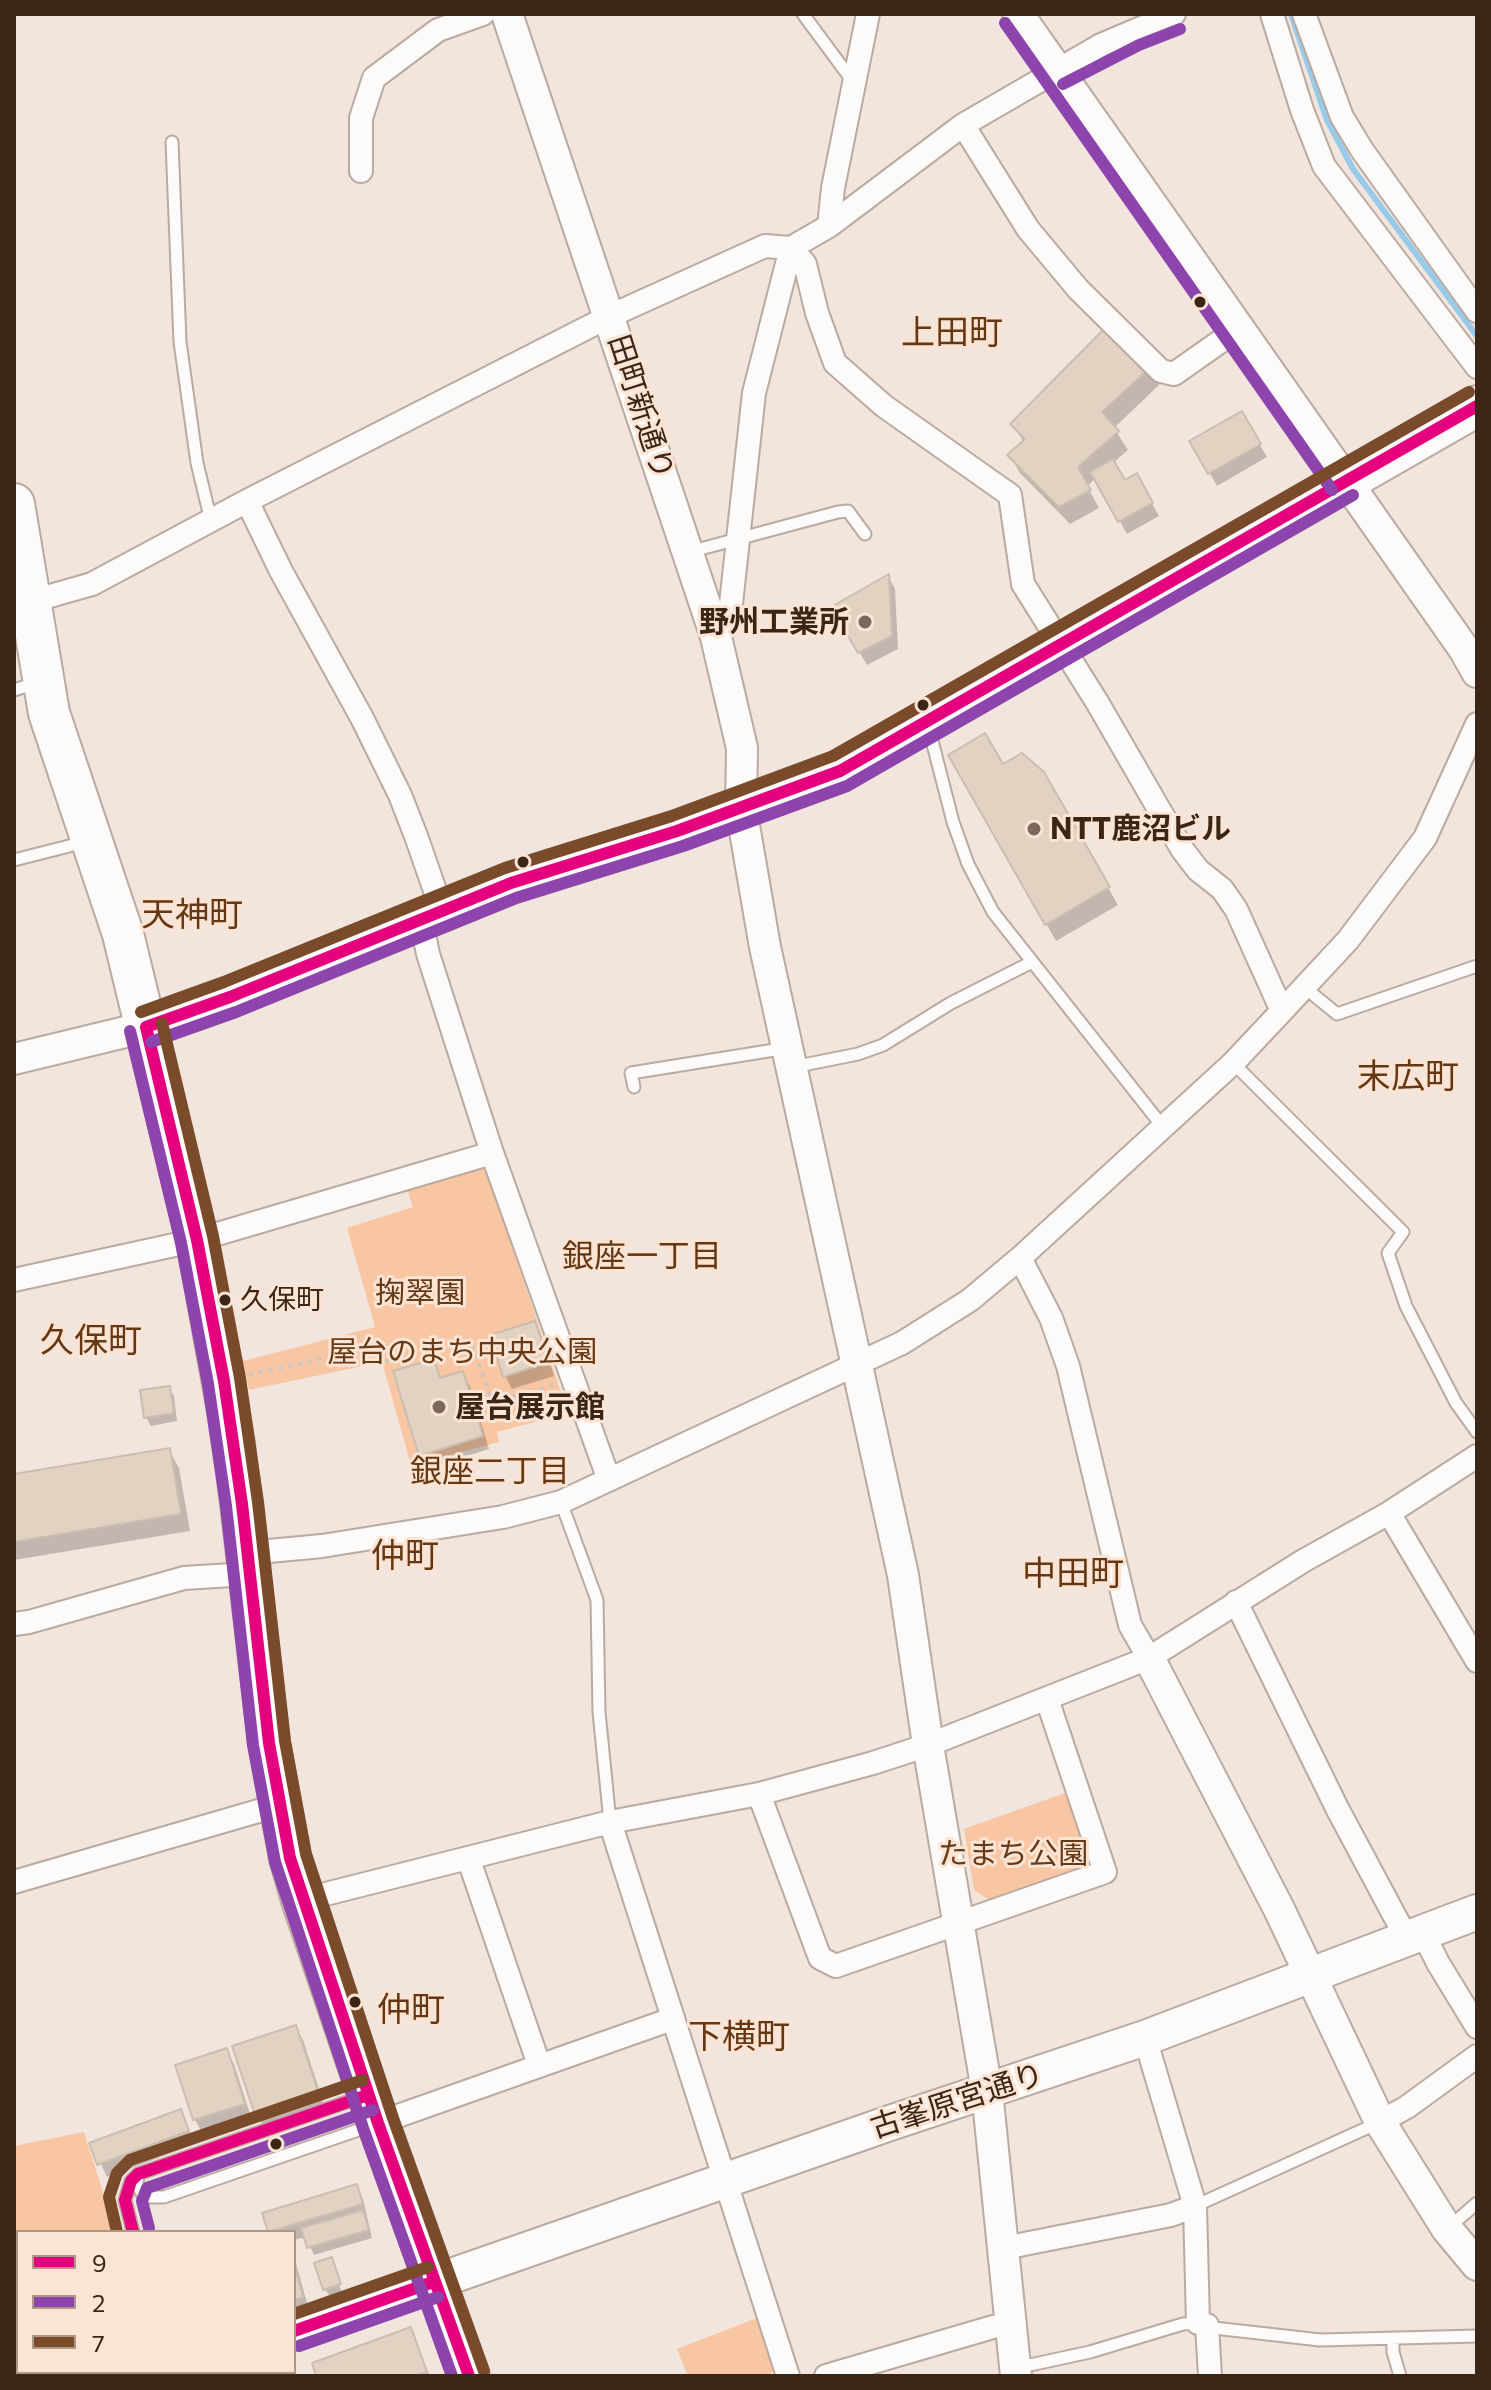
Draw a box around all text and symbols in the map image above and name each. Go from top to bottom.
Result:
unlabelled marker [1192,294,1208,310]
district label: 上田町 [901,313,1003,353]
street label: 田町新通り [601,330,681,484]
place label: 野州工業所 [699,604,849,640]
marker: 野州工業所 [856,613,874,631]
unlabelled marker [915,697,931,713]
place label: NTT鹿沼ビル [1050,811,1231,847]
marker: NTT鹿沼ビル [1025,820,1043,838]
unlabelled marker [515,854,531,870]
district label: 天神町 [141,895,243,935]
district label: 末広町 [1357,1057,1459,1097]
district label: 銀座一丁目 [562,1237,722,1275]
park label: 掬翠園 [375,1275,465,1311]
place label: 久保町 [240,1283,324,1317]
marker: 久保町 [217,1292,233,1308]
district label: 久保町 [40,1321,142,1361]
park label: 屋台のまち中央公園 [327,1334,597,1370]
place label: 屋台展示館 [455,1389,605,1425]
marker: 屋台展示館 [430,1398,448,1416]
district label: 銀座二丁目 [410,1452,570,1490]
district label: 仲町 [371,1536,439,1576]
district label: 中田町 [1022,1554,1124,1594]
park label: たまち公園 [938,1836,1088,1872]
district label: 仲町 [377,1990,445,2030]
unlabelled marker [347,1994,363,2010]
district label: 下横町 [688,2017,790,2057]
street label: 古峯原宮通り [866,2056,1048,2146]
unlabelled marker [268,2136,284,2152]
legend [16,2230,296,2374]
text: 9 [92,2248,107,2277]
text: 2 [92,2288,105,2317]
text: 7 [92,2328,105,2357]

